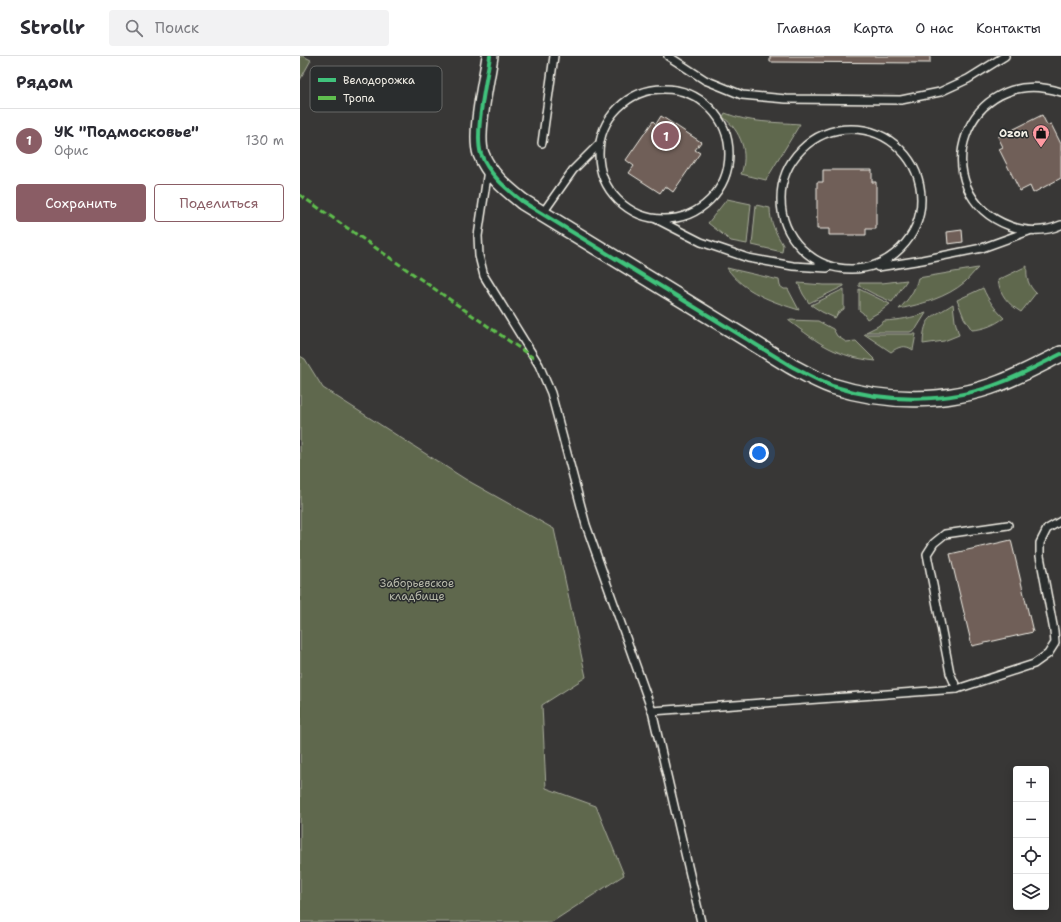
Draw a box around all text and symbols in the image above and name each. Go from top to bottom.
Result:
search box [109,10,389,46]
text: Strollr [20,15,85,40]
icon: search [123,17,145,39]
text: Поиск [155,18,199,38]
text: Главная [777,19,831,37]
text: Карта [853,19,893,37]
text: О нас [915,19,954,37]
text: Контакты [976,19,1041,37]
legend [310,66,442,112]
text: Рядом [16,71,73,93]
text: Велодорожка [343,73,415,88]
text: Тропа [343,91,375,106]
pin: 1 [653,121,679,151]
text: УК "Подмосковье" [54,122,199,142]
shop icon: Ozon [1031,123,1051,148]
place label: Ozon [999,126,1029,141]
text: 1 [26,132,32,149]
text: 130 m [246,132,284,149]
text: Офис [54,142,89,159]
button: Сохранить [16,184,146,222]
button: Поделиться [154,184,284,222]
your location [749,443,769,463]
park label: Заборьевское кладбище [380,576,454,604]
map controls [1013,766,1049,910]
button: + [1013,766,1049,802]
button: − [1013,802,1049,838]
button: locate [1013,838,1049,874]
button: layers [1013,874,1049,910]

